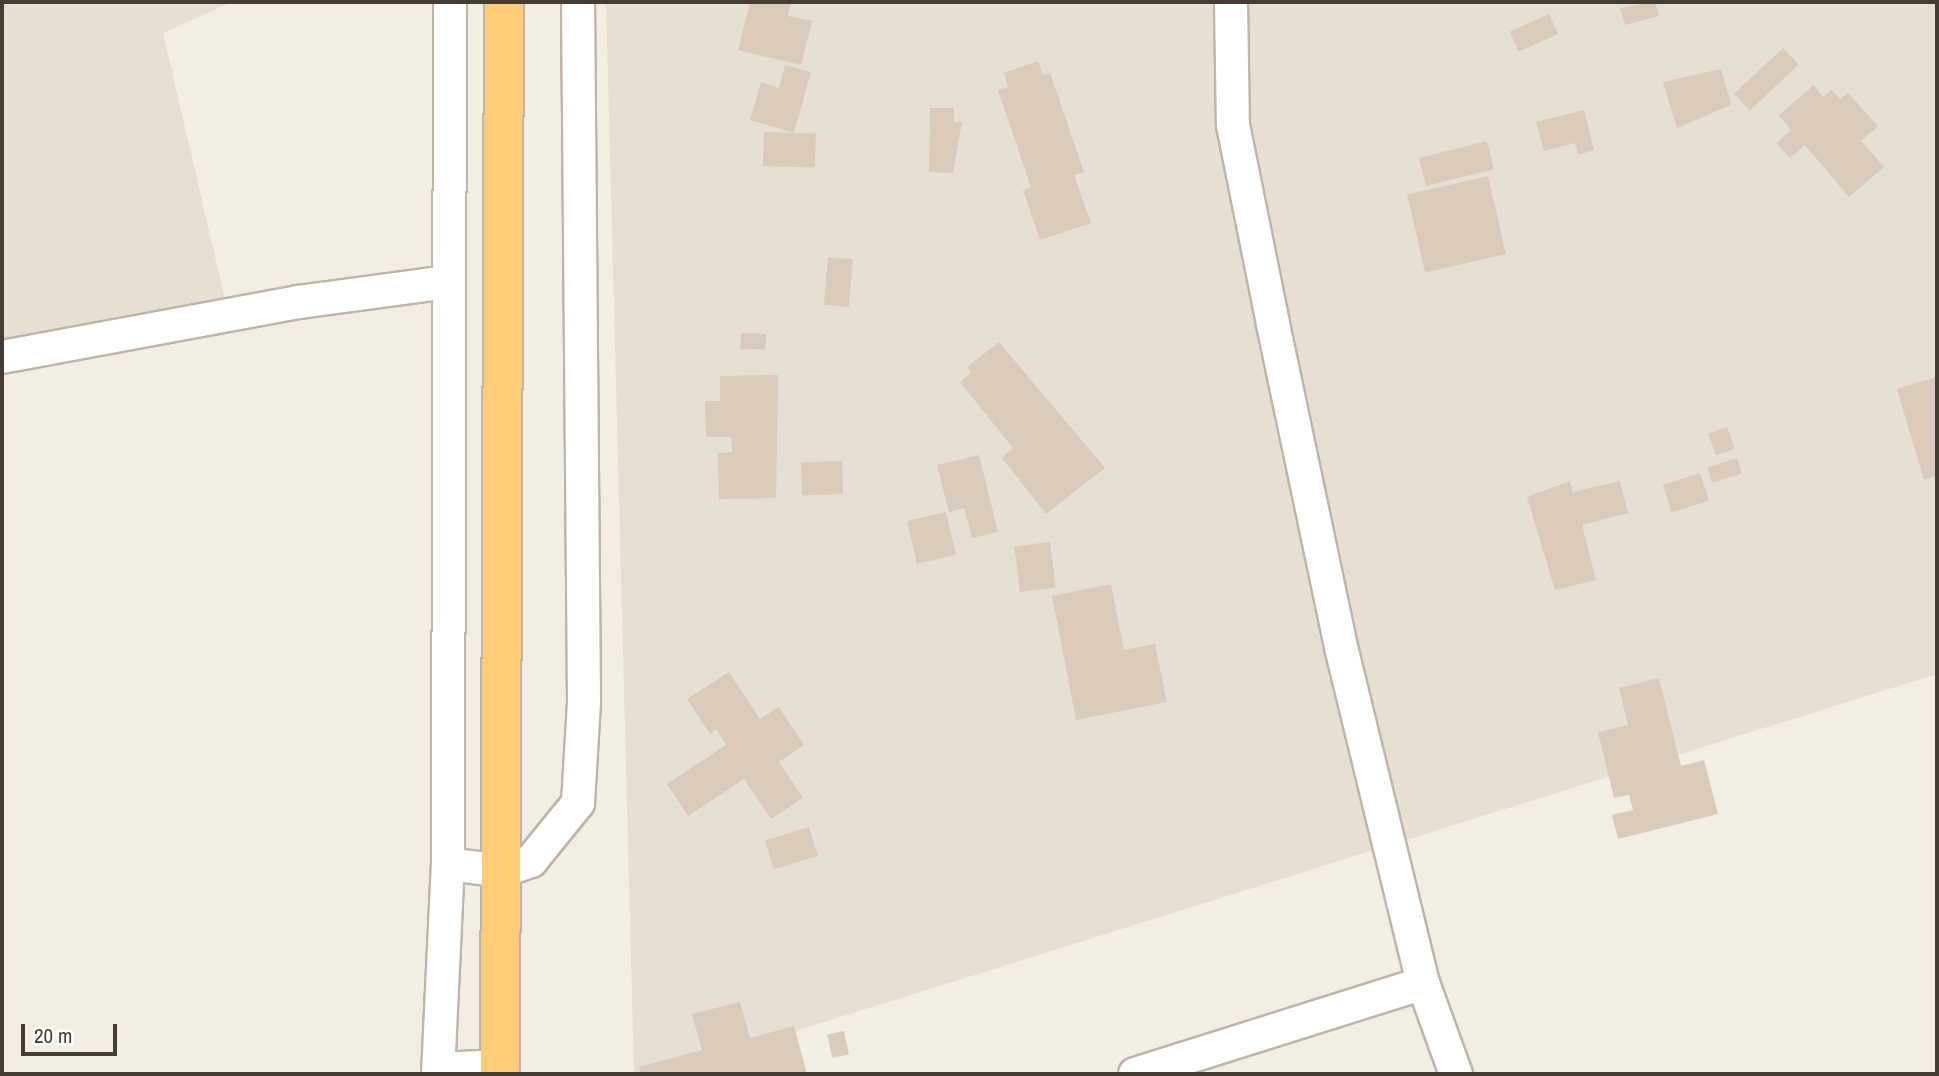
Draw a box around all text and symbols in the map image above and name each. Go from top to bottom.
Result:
scale bar [24,1010,121,1054]
text: 20 m [34,1021,72,1050]

